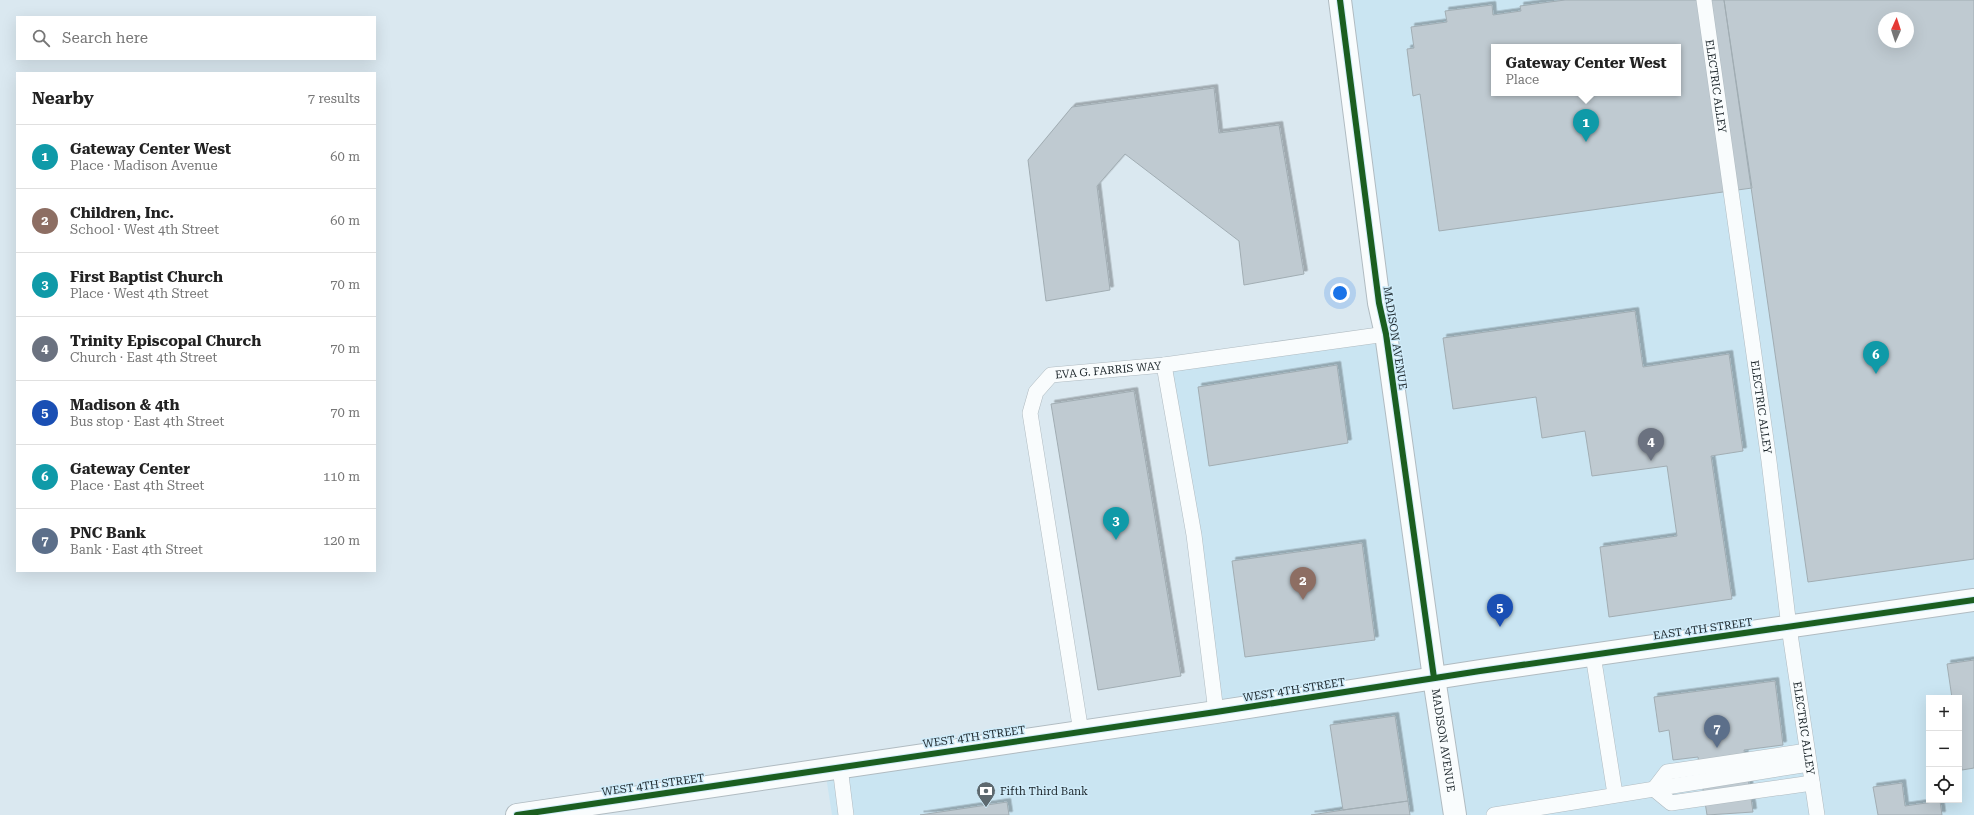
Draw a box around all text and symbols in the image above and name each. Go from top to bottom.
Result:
north arrow [1878,12,1914,48]
search box [16,16,376,60]
icon: search [30,27,52,49]
text: Search here [62,29,148,47]
street label: ELECTRIC ALLEY [1703,38,1729,134]
popup [1491,44,1681,96]
text: Gateway Center West [1505,54,1667,72]
text: Place [1505,72,1539,87]
text: Nearby [32,88,94,108]
text: 7 results [308,91,360,106]
pin: 1 [1573,109,1599,142]
text: Gateway Center West [70,140,231,158]
text: 1 [41,149,49,164]
text: 60 m [330,149,360,164]
text: Place · Madison Avenue [70,158,218,173]
text: Children, Inc. [70,204,174,222]
text: 2 [41,213,49,228]
text: 60 m [330,213,360,228]
text: School · West 4th Street [70,222,219,237]
text: First Baptist Church [70,268,223,286]
text: 3 [41,277,49,292]
text: 70 m [330,277,360,292]
your location [1330,283,1350,303]
street label: MADISON AVENUE [1380,285,1410,391]
text: Place · West 4th Street [70,286,209,301]
text: Trinity Episcopal Church [70,332,261,350]
text: 4 [41,341,49,356]
text: 70 m [330,341,360,356]
pin: 6 [1863,341,1889,374]
text: Church · East 4th Street [70,350,217,365]
street label: EVA G. FARRIS WAY [1054,359,1162,381]
street label: ELECTRIC ALLEY [1748,359,1774,455]
text: Madison & 4th [70,396,179,414]
text: 5 [41,405,49,420]
text: 70 m [330,405,360,420]
text: Bus stop · East 4th Street [70,414,224,429]
pin: 4 [1638,428,1664,461]
text: Gateway Center [70,460,190,478]
text: 6 [41,469,49,484]
text: 110 m [323,469,360,484]
text: Place · East 4th Street [70,478,204,493]
pin: 3 [1103,507,1129,540]
text: PNC Bank [70,524,146,542]
text: 7 [41,533,49,548]
text: 120 m [323,533,360,548]
text: Bank · East 4th Street [70,542,203,557]
pin: 2 [1290,567,1316,600]
pin: 5 [1487,594,1513,627]
street label: EAST 4TH STREET [1652,616,1754,642]
street label: WEST 4TH STREET [1242,675,1346,705]
street label: ELECTRIC ALLEY [1791,680,1818,776]
street label: MADISON AVENUE [1429,688,1458,793]
map controls [1926,695,1962,803]
button: + [1926,695,1962,731]
pin: 7 [1704,715,1730,748]
street label: WEST 4TH STREET [922,723,1026,751]
button: − [1926,731,1962,767]
button: locate [1926,767,1962,803]
street label: WEST 4TH STREET [601,771,705,799]
bank icon: Fifth Third Bank [975,780,997,808]
place label: Fifth Third Bank [1000,785,1088,798]

